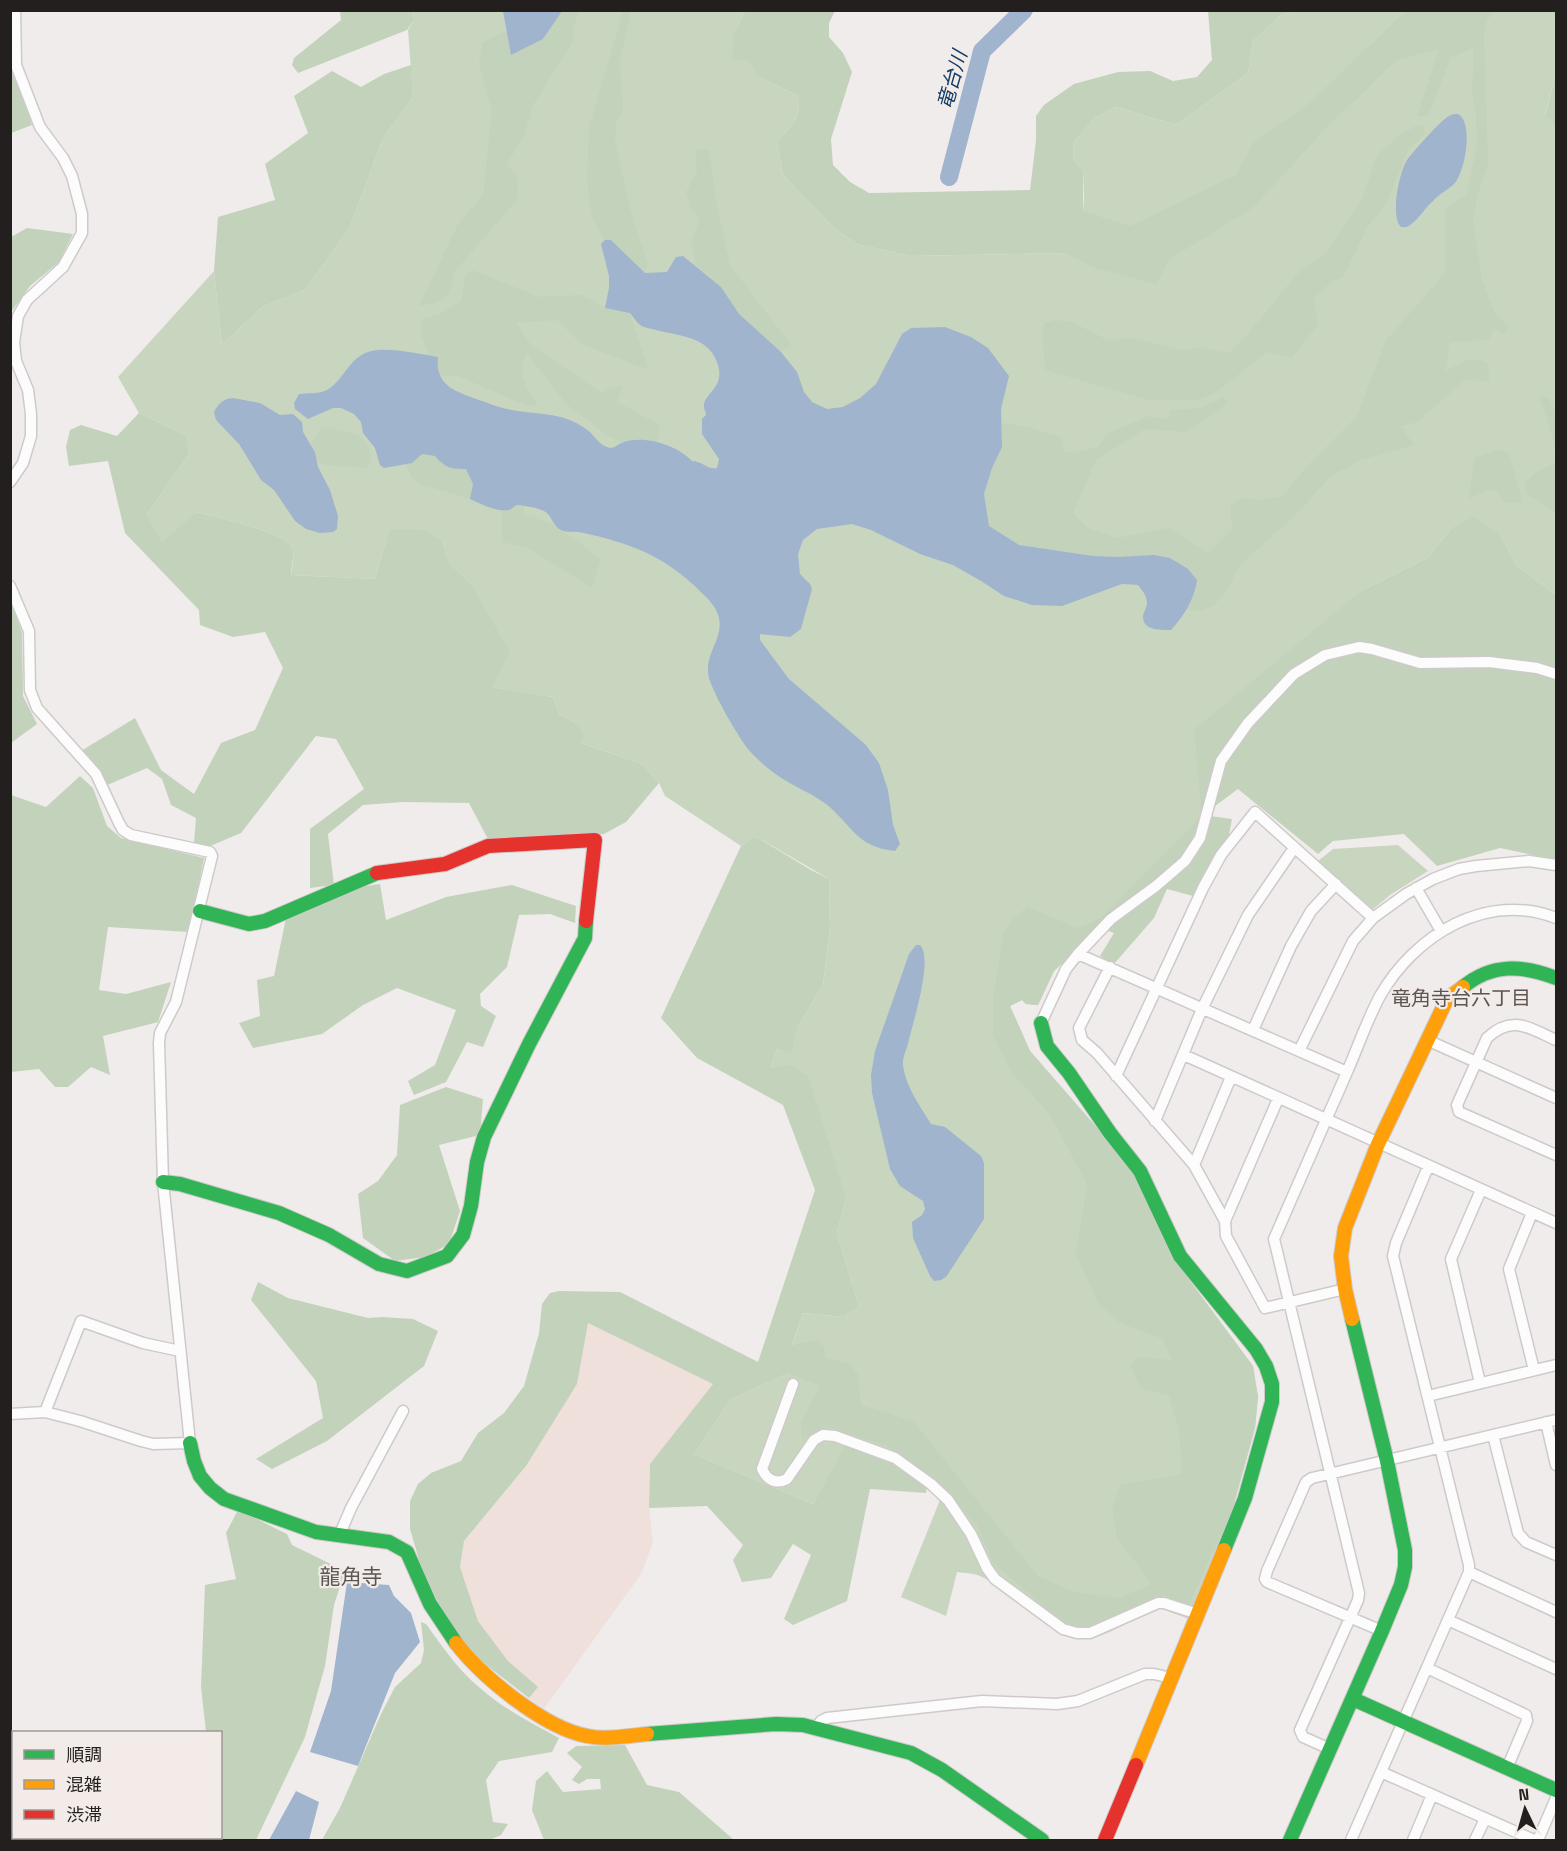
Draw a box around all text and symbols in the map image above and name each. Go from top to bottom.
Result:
water label: 竜台川 [931,46,973,112]
district label: 竜角寺台六丁目 [1391,985,1531,1011]
district label: 龍角寺 [320,1563,383,1590]
legend [12,1731,222,1839]
text: 順調 [66,1743,102,1766]
text: 混雑 [66,1773,102,1796]
north arrow [1495,1779,1555,1839]
text: N [1517,1784,1530,1805]
text: 渋滞 [66,1803,102,1826]

